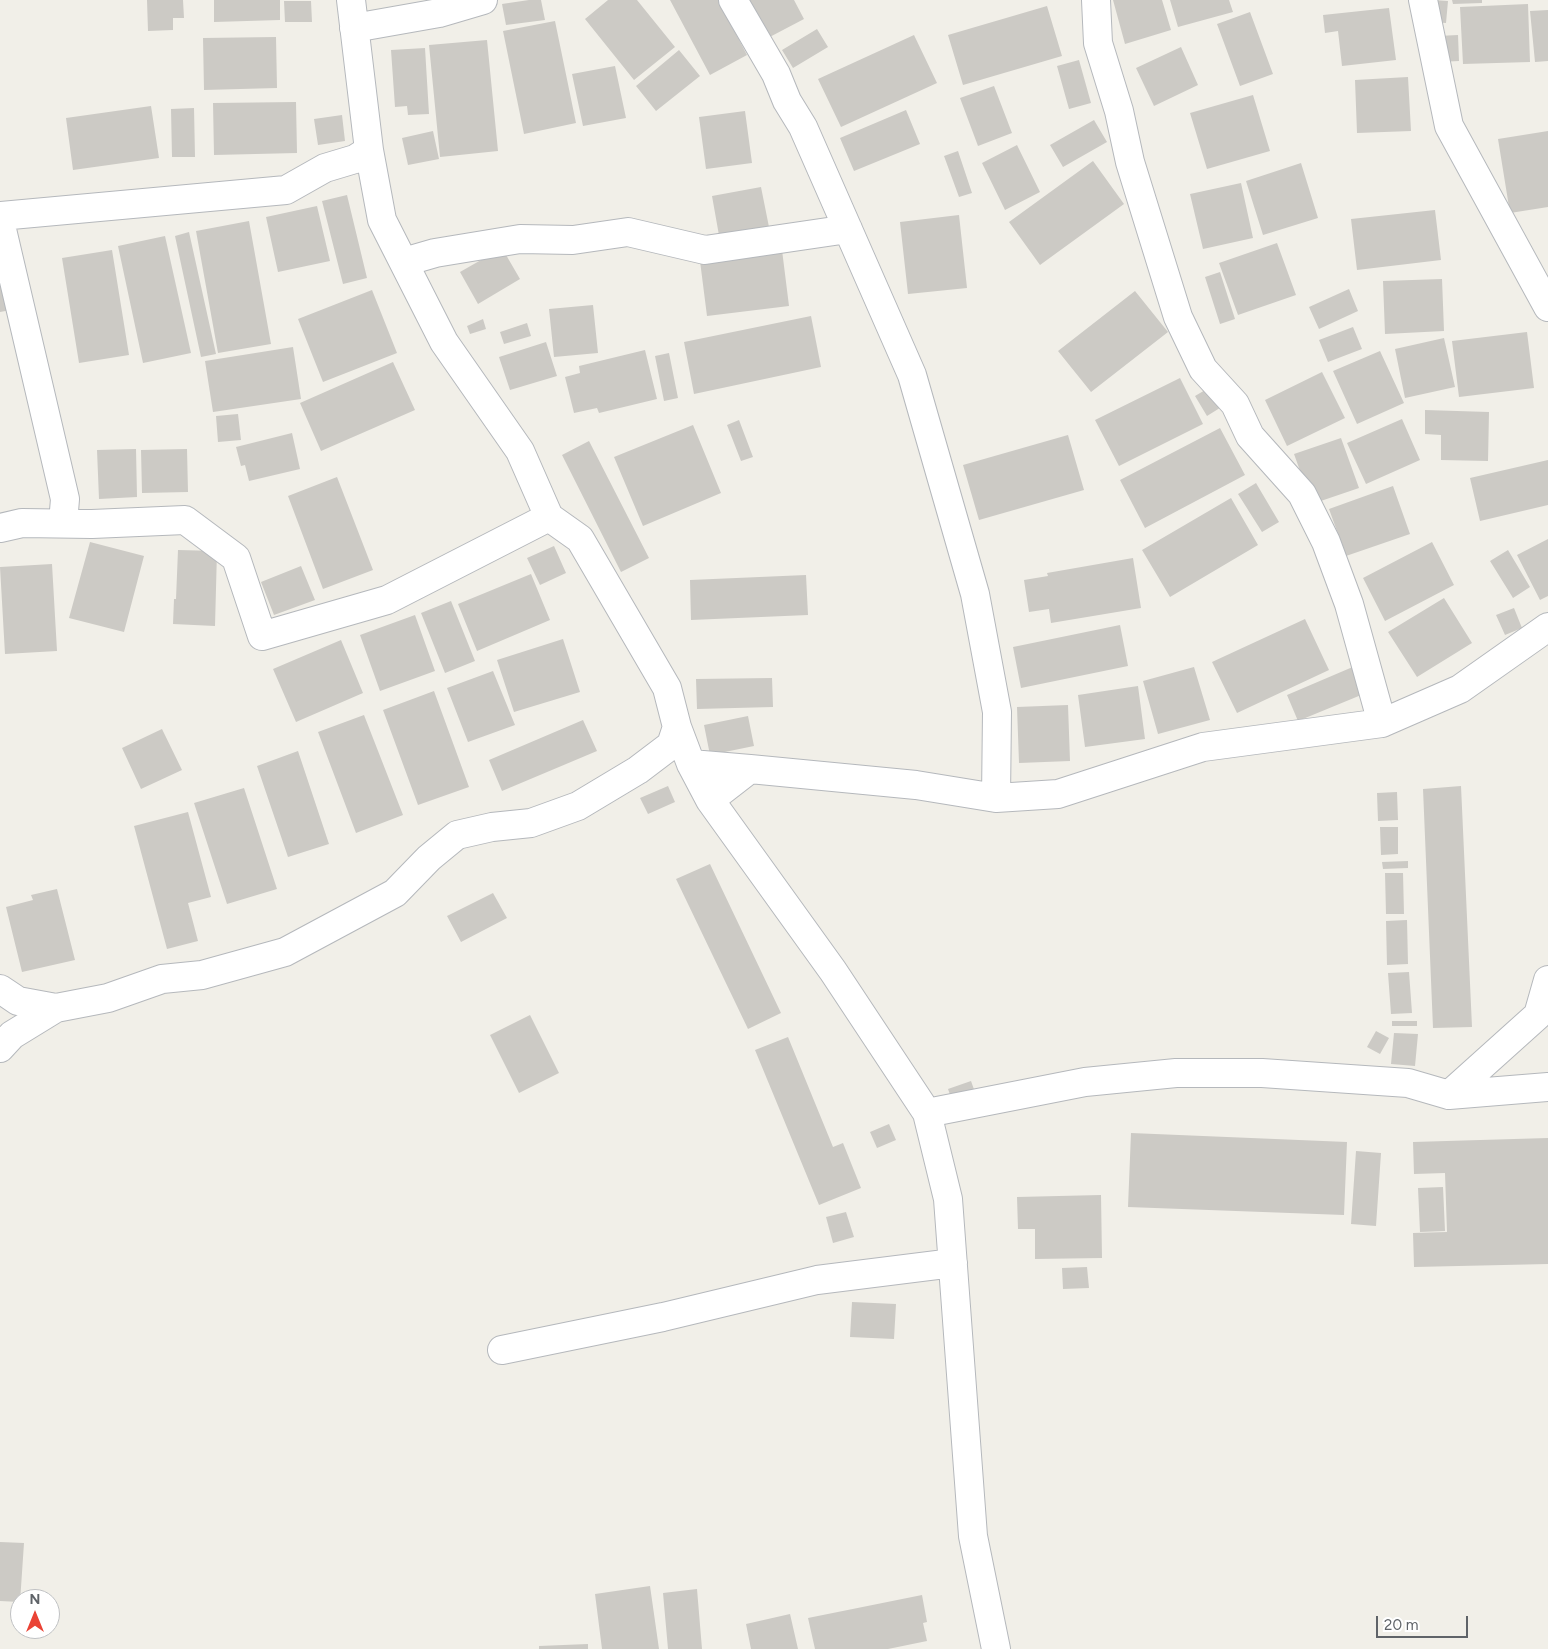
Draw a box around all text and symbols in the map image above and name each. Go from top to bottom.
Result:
north arrow [10,1589,60,1639]
text: N [30,1591,40,1608]
scale bar [1378,1606,1470,1638]
text: 20 m [1384,1616,1418,1634]

